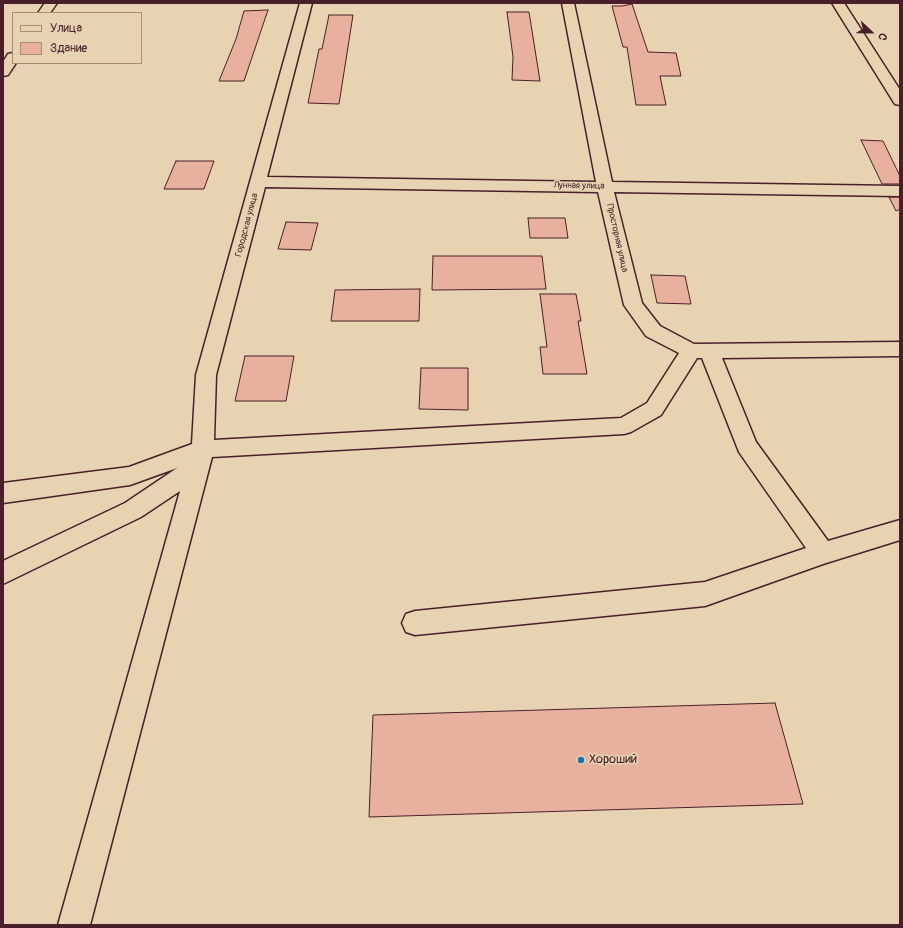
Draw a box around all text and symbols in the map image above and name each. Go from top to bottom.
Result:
legend [12,12,142,64]
north arrow [851,12,891,52]
text: Улица [50,21,82,36]
text: С [875,31,890,42]
text: Здание [50,41,87,56]
street label: Лунная улица [553,180,605,192]
street label: Городская улица [233,192,261,258]
street label: Просторная улица [604,203,630,273]
place label: Хороший [589,752,637,768]
marker: Хороший [576,755,586,765]

